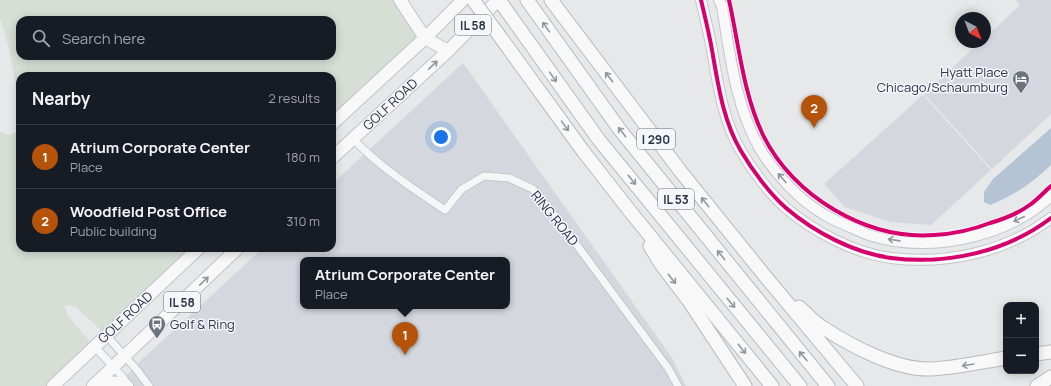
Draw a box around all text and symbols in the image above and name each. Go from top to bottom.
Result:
north arrow [955,12,991,48]
road number: IL 58 [455,15,491,35]
search box [16,16,336,60]
one-way arrow [542,22,550,33]
icon: search [30,27,52,49]
text: Search here [62,28,145,49]
one-way arrow [428,60,438,70]
place label: Hyatt Place Chicago/Schaumburg [877,63,1008,96]
hotel icon: Hyatt Place Chicago/Schaumburg [1011,69,1031,94]
one-way arrow [549,71,558,82]
one-way arrow [604,71,613,82]
street label: GOLF ROAD [359,74,421,134]
text: Nearby [32,87,90,110]
text: 2 results [268,89,320,107]
pin: 2 [801,95,827,128]
one-way arrow [561,121,569,132]
your location [431,127,451,147]
one-way arrow [618,127,626,138]
road number: I 290 [637,129,675,149]
text: Atrium Corporate Center [70,137,250,158]
text: 1 [42,148,48,166]
text: 180 m [286,148,320,166]
text: Place [70,158,103,176]
one-way arrow [778,173,787,184]
one-way arrow [627,175,636,186]
street label: RING ROAD [527,187,583,250]
road number: IL 53 [658,189,694,209]
one-way arrow [701,196,710,207]
text: Woodfield Post Office [70,201,227,222]
text: 2 [41,212,49,230]
text: 310 m [286,212,320,230]
one-way arrow [1014,216,1026,223]
text: Public building [70,222,157,240]
one-way arrow [887,236,900,244]
one-way arrow [717,250,726,261]
popup [300,257,510,309]
text: Atrium Corporate Center [315,264,495,285]
one-way arrow [668,273,676,284]
one-way arrow [199,276,209,286]
text: Place [315,285,348,303]
street label: GOLF ROAD [94,287,156,347]
road number: IL 58 [164,292,200,312]
one-way arrow [727,297,736,308]
map controls [1003,302,1039,374]
button: + [1003,302,1039,338]
bus stop icon: Golf & Ring [147,314,167,339]
place label: Golf & Ring [170,315,235,333]
pin: 1 [392,322,418,355]
button: − [1003,338,1039,374]
one-way arrow [738,343,747,354]
one-way arrow [799,351,808,361]
one-way arrow [961,361,974,369]

